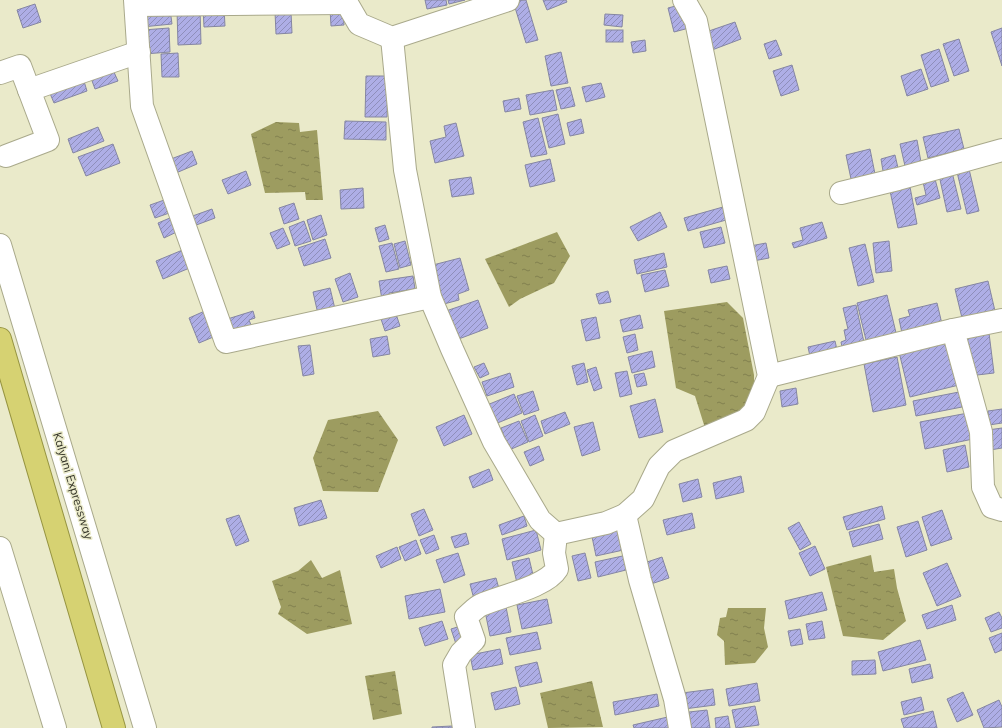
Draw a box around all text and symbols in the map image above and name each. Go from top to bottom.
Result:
street label: Kalyani Expressway [50,430,97,542]

